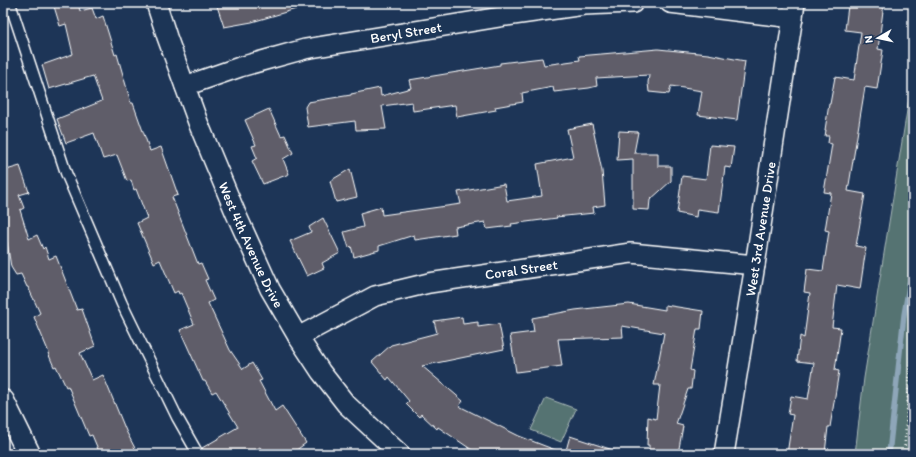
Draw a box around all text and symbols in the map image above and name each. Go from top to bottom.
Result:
street label: Beryl Street [369,18,443,47]
north arrow [858,18,898,58]
text: N [862,35,876,44]
street label: West 3rd Avenue Drive [741,160,779,298]
street label: West 4th Avenue Drive [215,179,288,311]
street label: Coral Street [484,256,559,283]

